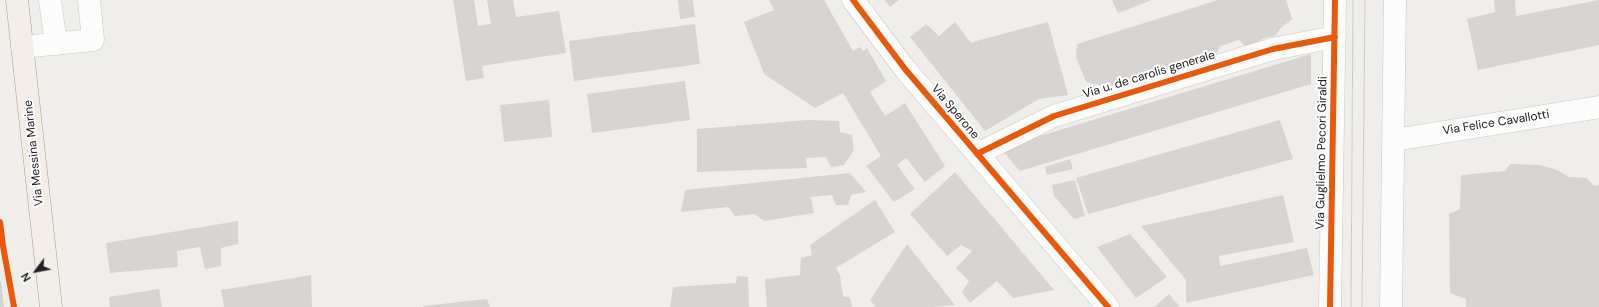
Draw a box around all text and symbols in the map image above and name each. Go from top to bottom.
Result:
street label: Via u. de carolis generale [1081,48,1217,102]
street label: Via Guglielmo Pecori Giraldi [1313,76,1331,230]
street label: Via Sperone [928,82,982,142]
street label: Via Messina Marine [21,99,47,207]
street label: Via Felice Cavallotti [1442,107,1550,139]
north arrow [16,251,56,291]
text: N [18,270,34,284]

